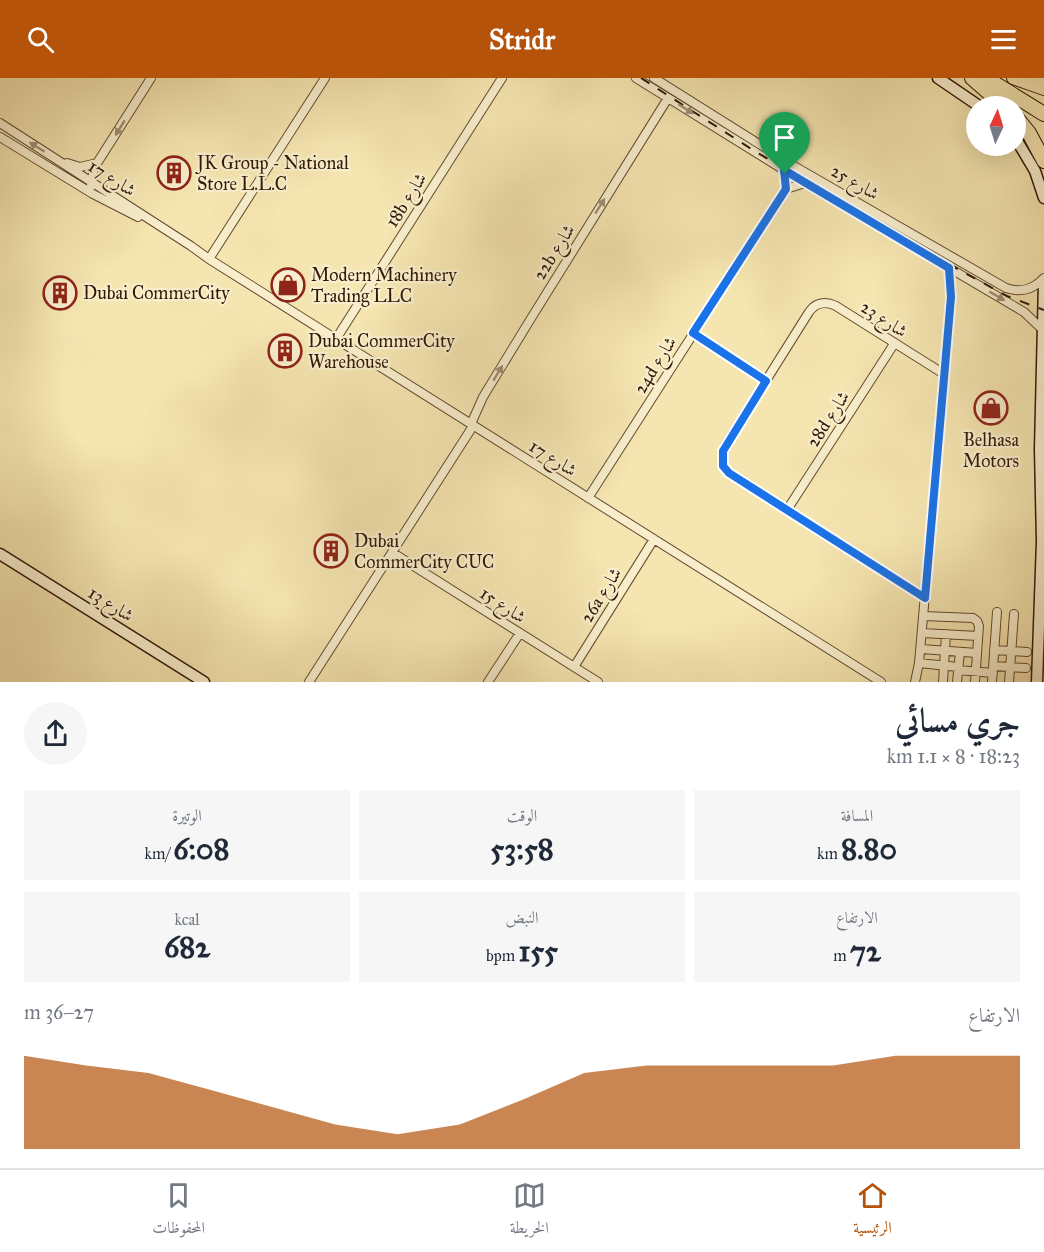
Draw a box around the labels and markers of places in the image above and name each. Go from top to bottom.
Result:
pin [759,112,810,174]
place label: JK Group - National Store L.L.C [195,152,349,195]
building icon: JK Group - National Store L.L.C [156,155,192,191]
place label: Modern Machinery Trading LLC [311,264,457,308]
shop icon: Modern Machinery Trading LLC [270,267,306,303]
building icon: Dubai CommerCity [42,275,78,311]
place label: Dubai CommerCity [83,282,230,304]
place label: Dubai CommerCity Warehouse [308,330,455,373]
building icon: Dubai CommerCity Warehouse [267,333,303,369]
shop icon: Belhasa Motors [973,390,1009,426]
place label: Belhasa Motors [963,429,1019,472]
place label: Dubai CommerCity CUC [354,530,494,573]
building icon: Dubai CommerCity CUC [313,533,349,569]

